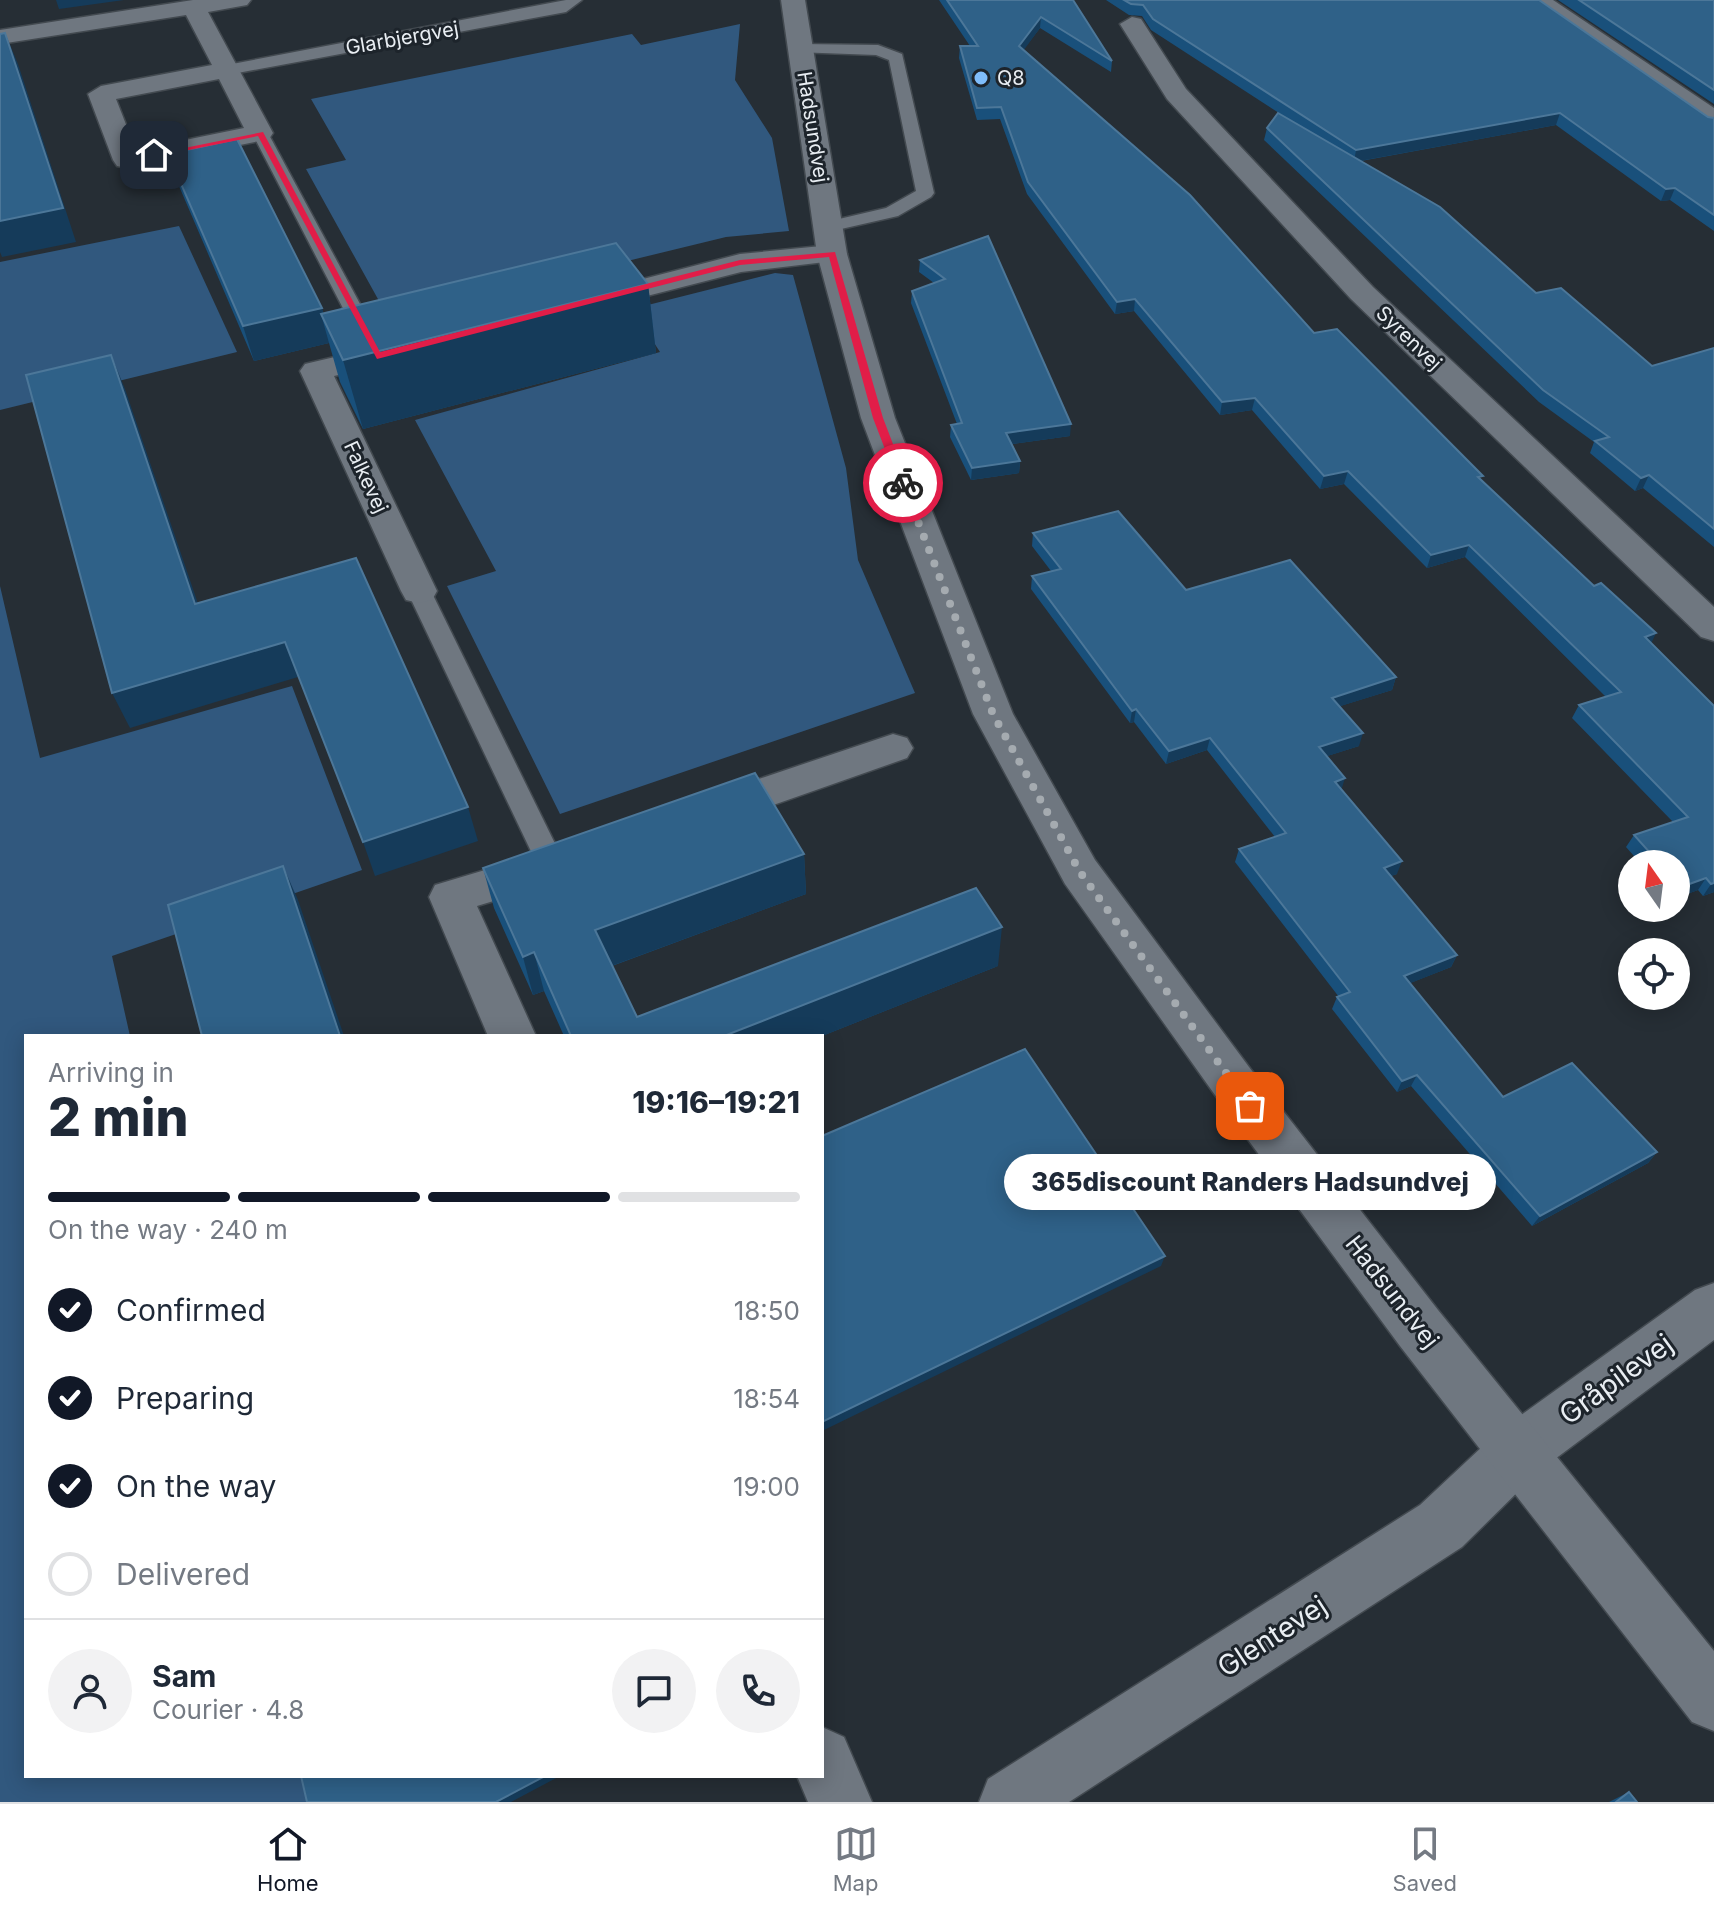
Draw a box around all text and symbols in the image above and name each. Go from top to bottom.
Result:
street label: Glarbjergvej [344,16,460,60]
place label: Q8 [997,66,1025,90]
marker: Q8 [972,69,990,87]
street label: Hadsundvej [792,70,834,184]
pin [120,121,188,189]
icon: home [132,133,176,177]
street label: Syrenvej [1371,301,1447,375]
street label: Falkevej [339,437,393,517]
courier [863,443,943,523]
icon: bike [881,461,925,505]
north arrow [1618,850,1690,922]
map controls [1618,850,1690,1010]
button: locate [1618,938,1690,1010]
text: Arriving in [48,1057,174,1088]
pin [1216,1072,1284,1140]
text: 19:16–19:21 [632,1084,800,1120]
icon: bag [1228,1084,1272,1128]
text: 2 min [48,1086,189,1149]
callout: 365discount Randers Hadsundvej [1004,1154,1496,1210]
text: 365discount Randers Hadsundvej [1031,1166,1469,1197]
text: On the way · 240 m [48,1214,288,1245]
street label: Hadsundvej [1340,1230,1445,1354]
icon: check [48,1288,92,1332]
text: Confirmed [116,1292,266,1328]
text: 18:50 [734,1295,800,1326]
street label: Gråpilevej [1553,1326,1679,1432]
icon: check [48,1376,92,1420]
text: Preparing [116,1380,254,1416]
text: 18:54 [733,1383,800,1414]
icon: check [48,1464,92,1508]
text: On the way [116,1468,276,1504]
text: 19:00 [733,1471,800,1502]
text: Delivered [116,1556,250,1592]
street label: Glentevej [1211,1588,1333,1684]
button: person [48,1649,132,1733]
button: chat [612,1649,696,1733]
button: phone [716,1649,800,1733]
text: Sam [152,1658,216,1694]
text: Courier · 4.8 [152,1694,304,1725]
tab: Home [257,1822,319,1896]
tab: Map [833,1822,878,1896]
tab: Saved [1393,1822,1457,1896]

